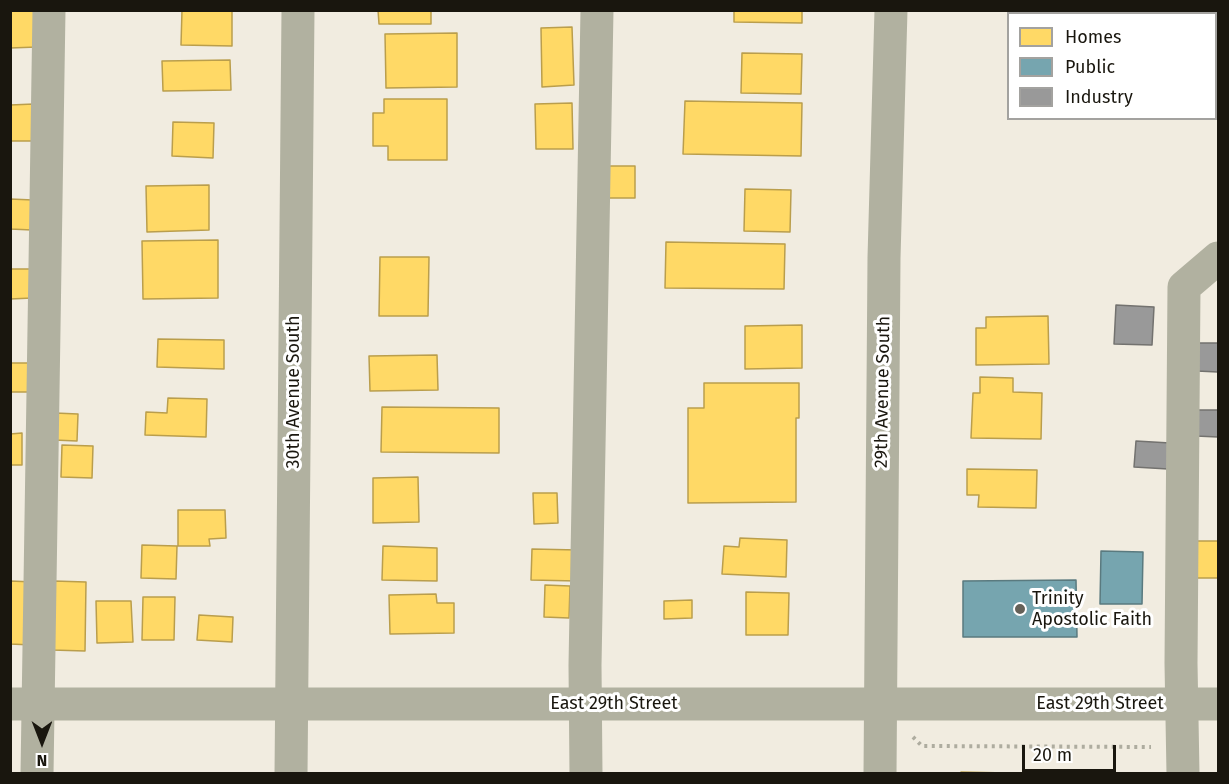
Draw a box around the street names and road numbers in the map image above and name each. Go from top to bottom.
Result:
street label: 30th Avenue South [283,315,305,469]
street label: 29th Avenue South [871,316,895,468]
street label: East 29th Street [550,693,678,715]
street label: East 29th Street [1036,693,1164,715]

